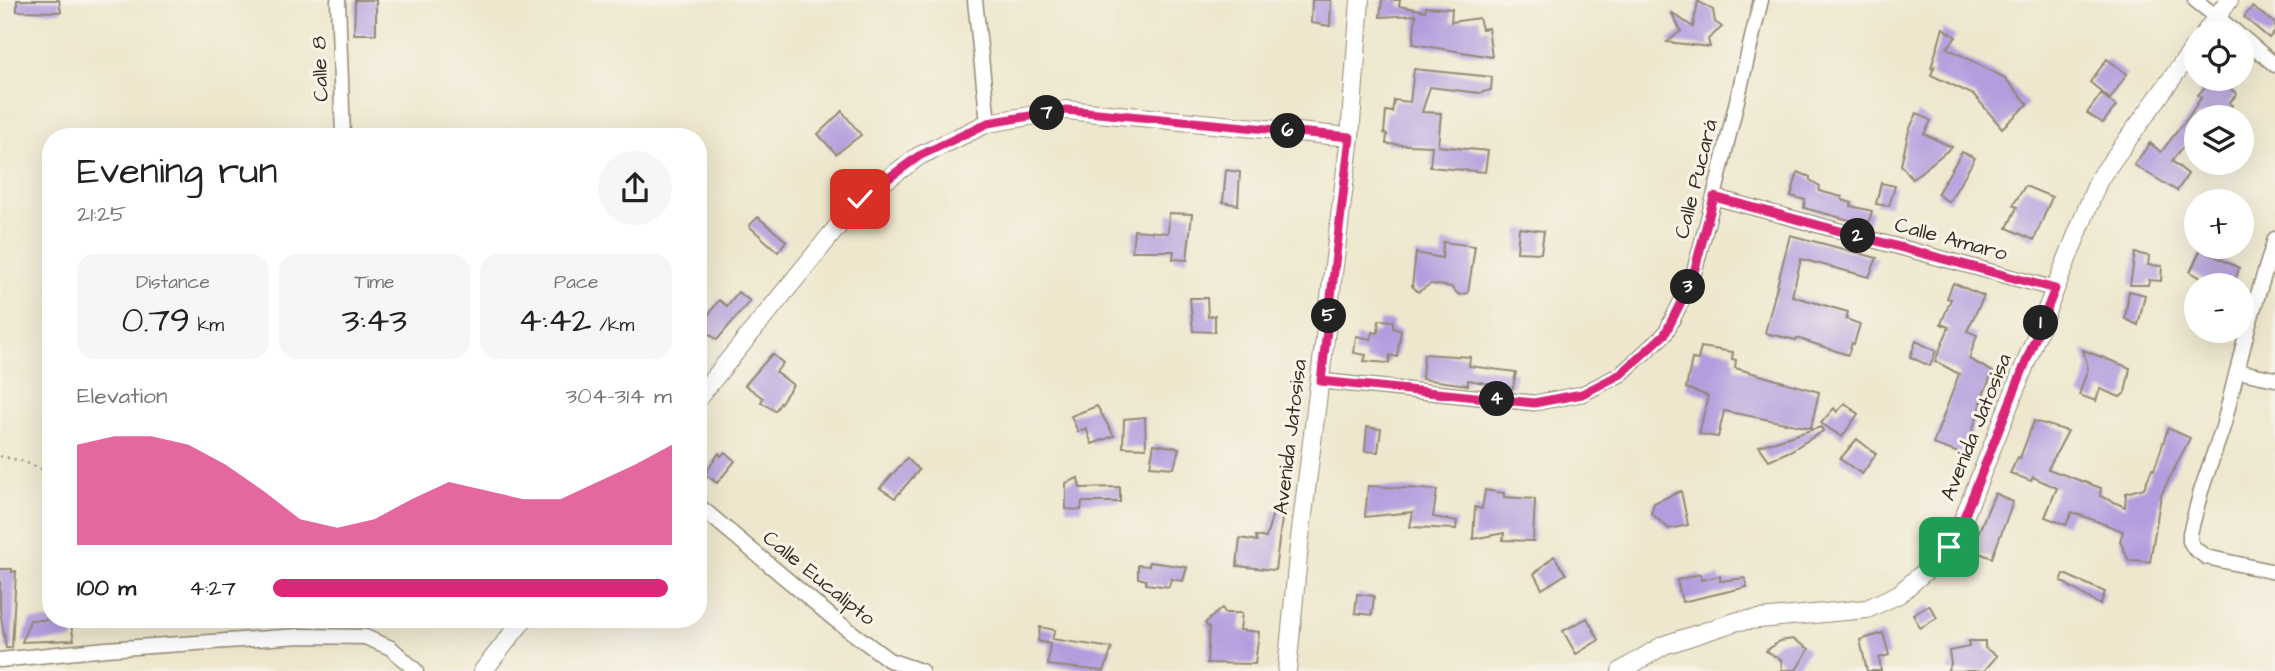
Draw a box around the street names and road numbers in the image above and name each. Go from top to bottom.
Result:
street label: Calle 8 [304,35,336,102]
street label: Calle Pucará [1667,116,1725,242]
street label: Calle Amaro [1891,210,2011,268]
street label: Avenida Jatosisa [1933,349,2019,505]
street label: Avenida Jatosisa [1266,357,1314,516]
street label: Calle Eucalipto [756,523,882,633]

